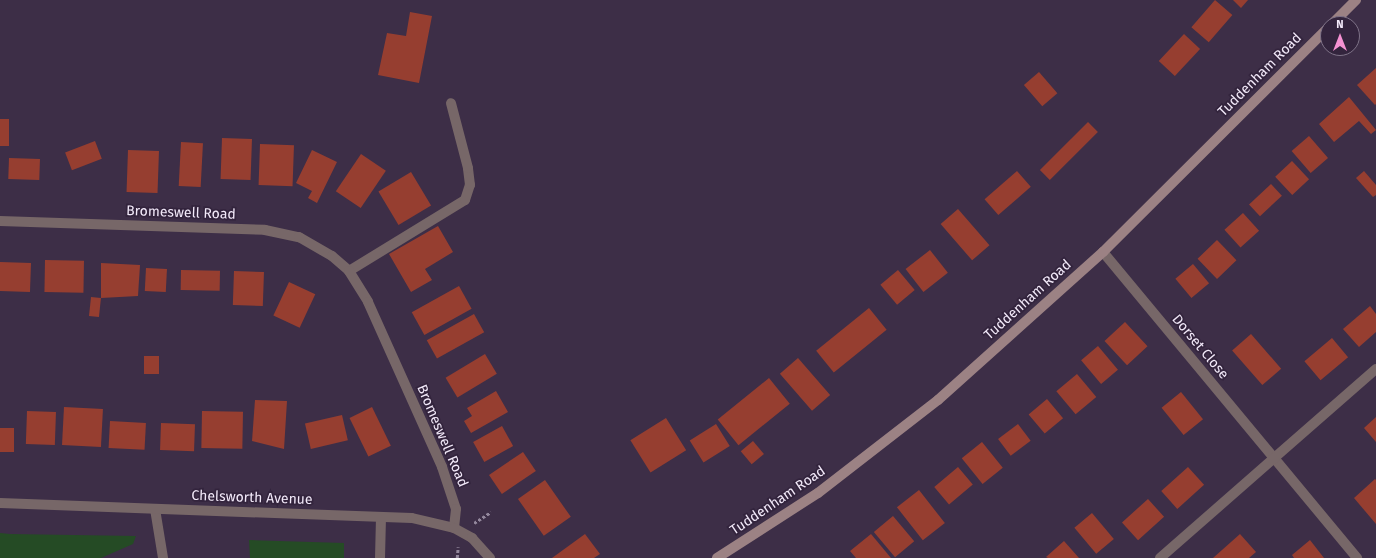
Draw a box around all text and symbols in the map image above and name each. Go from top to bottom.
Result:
north arrow [1320,16,1360,56]
text: N [1336,18,1344,31]
street label: Tuddenham Road [1215,30,1305,120]
street label: Bromeswell Road [126,203,236,223]
street label: Tuddenham Road [981,257,1075,343]
street label: Dorset Close [1168,311,1232,383]
street label: Bromeswell Road [413,382,471,490]
street label: Tuddenham Road [727,463,829,539]
street label: Chelsworth Avenue [191,487,313,509]

